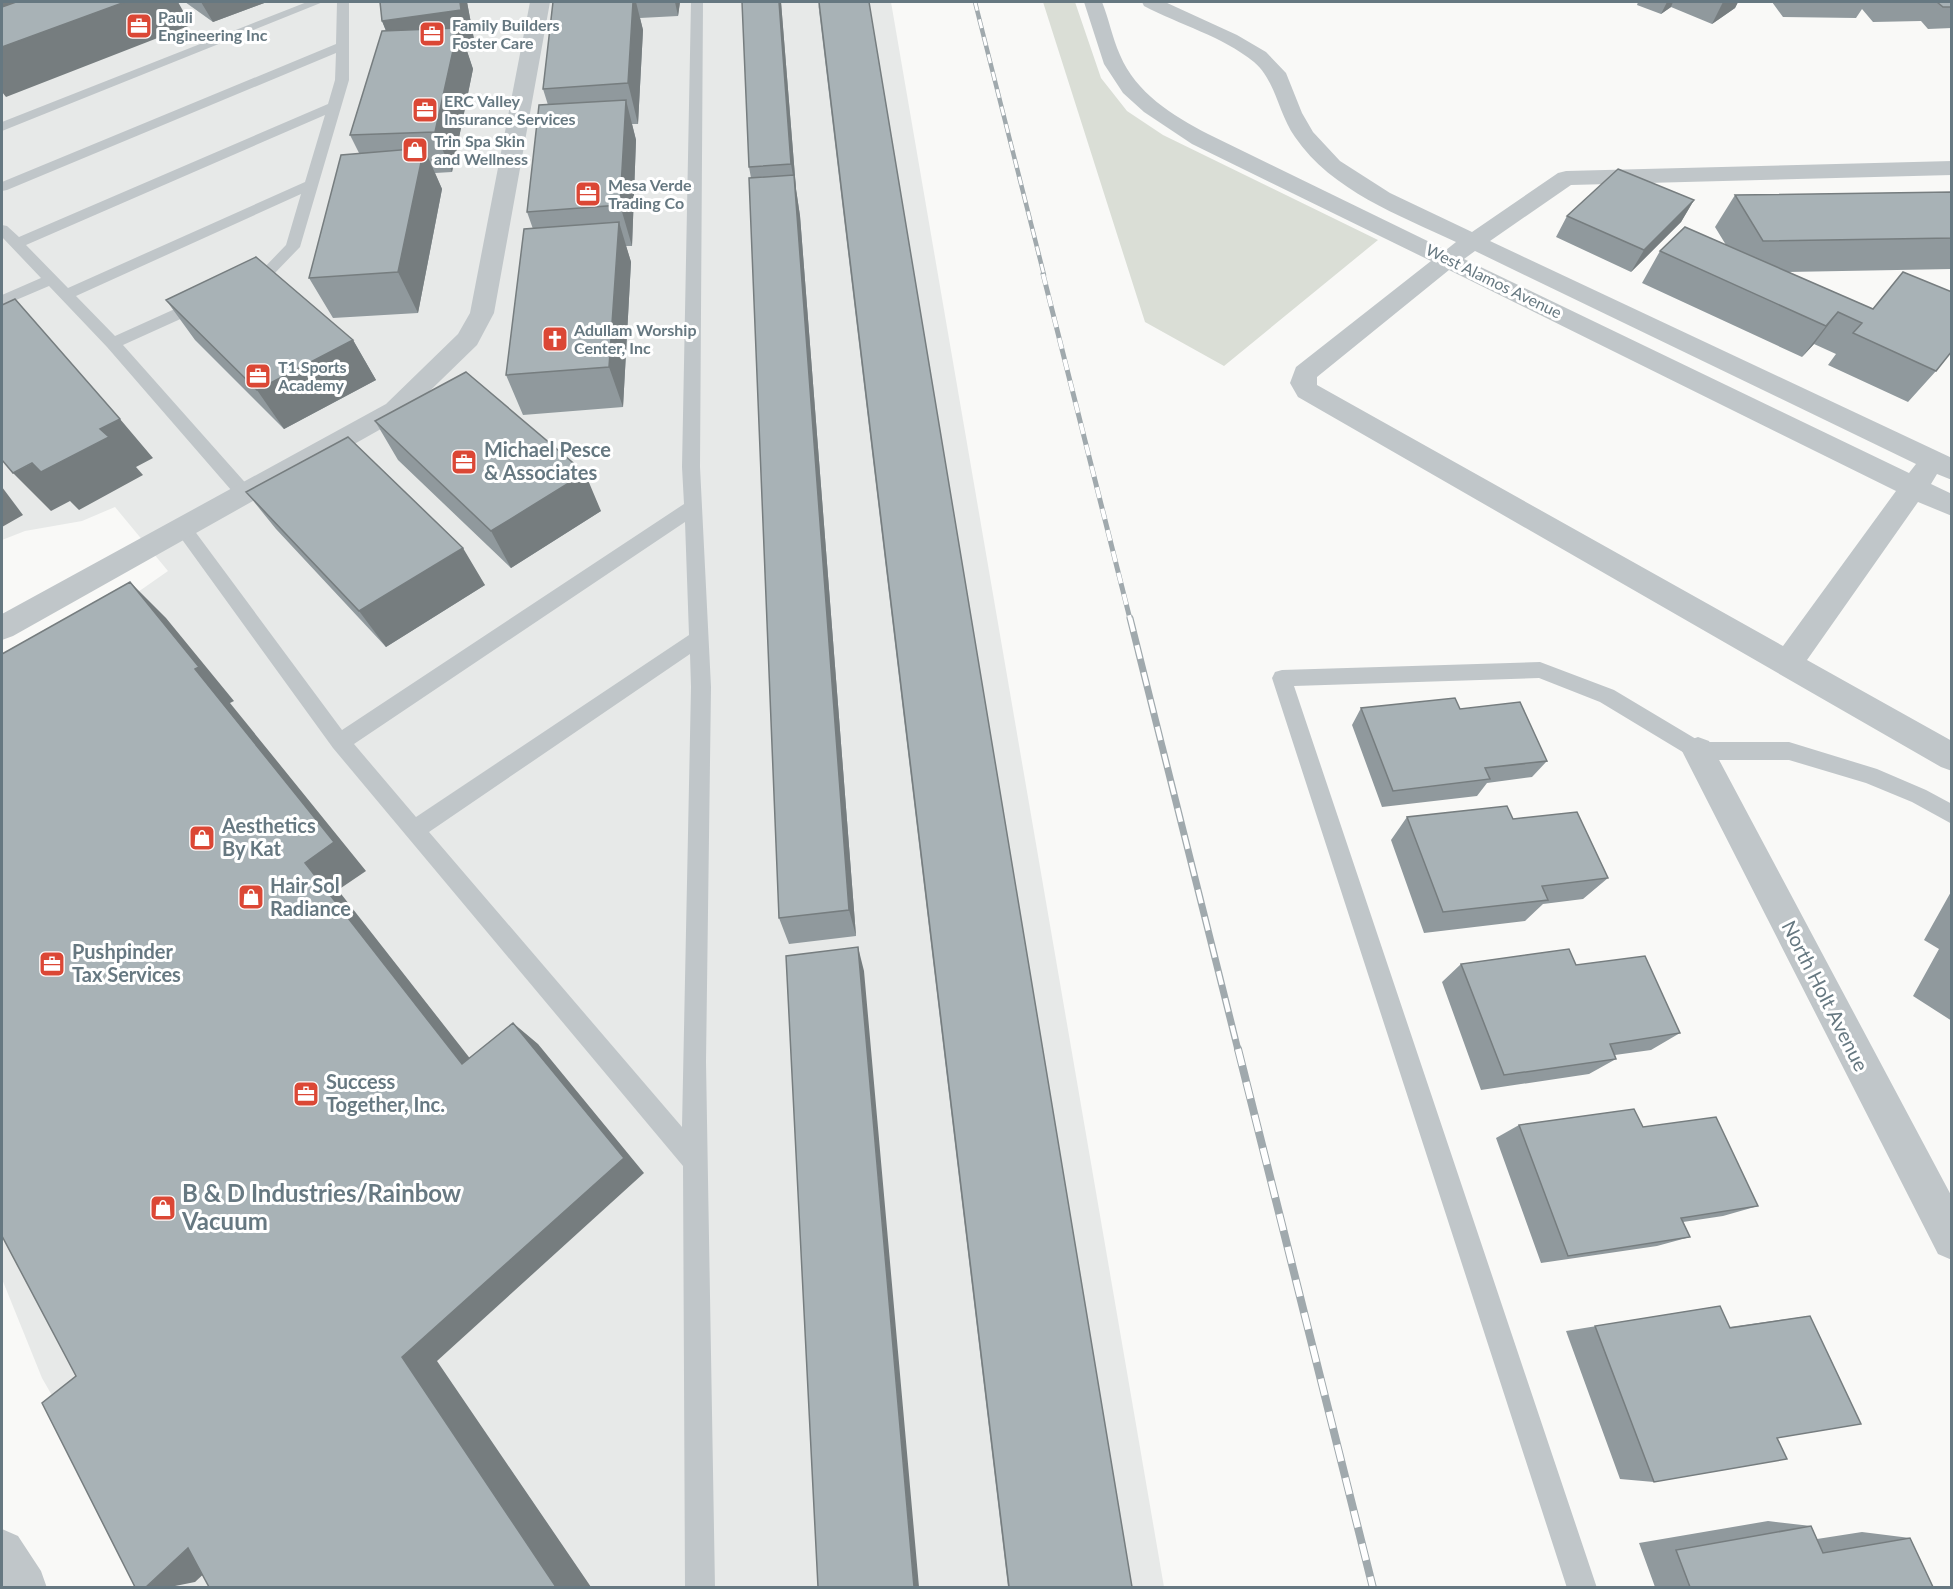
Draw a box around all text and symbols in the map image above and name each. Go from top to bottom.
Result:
place label: Pauli Engineering Inc [158,7,268,44]
office icon: Pauli Engineering Inc [124,11,154,41]
place label: Family Builders Foster Care [452,15,560,52]
office icon: Family Builders Foster Care [417,19,447,49]
place label: ERC Valley Insurance Services [444,91,576,128]
office icon: ERC Valley Insurance Services [410,95,440,125]
place label: Trin Spa Skin and Wellness [434,131,528,168]
shop icon: Trin Spa Skin and Wellness [400,135,430,165]
place label: Mesa Verde Trading Co [608,175,692,212]
office icon: Mesa Verde Trading Co [573,179,603,209]
street label: West Alamos Avenue [1423,239,1565,322]
place label: Adullam Worship Center, Inc [573,320,697,357]
church icon: Adullam Worship Center, Inc [540,324,570,354]
place label: T1 Sports Academy [277,357,347,394]
office icon: T1 Sports Academy [243,361,273,391]
place label: Michael Pesce & Associates [484,437,611,484]
office icon: Michael Pesce & Associates [449,447,479,477]
place label: Aesthetics By Kat [221,813,316,860]
shop icon: Aesthetics By Kat [187,823,217,853]
place label: Hair Sol Radiance [270,873,351,920]
shop icon: Hair Sol Radiance [236,882,266,912]
street label: North Holt Avenue [1778,916,1874,1075]
place label: Pushpinder Tax Services [72,939,181,986]
office icon: Pushpinder Tax Services [37,949,67,979]
place label: Success Together, Inc. [326,1069,445,1116]
office icon: Success Together, Inc. [291,1079,321,1109]
place label: B & D Industries/Rainbow Vacuum [181,1178,462,1235]
shop icon: B & D Industries/Rainbow Vacuum [148,1193,178,1223]

